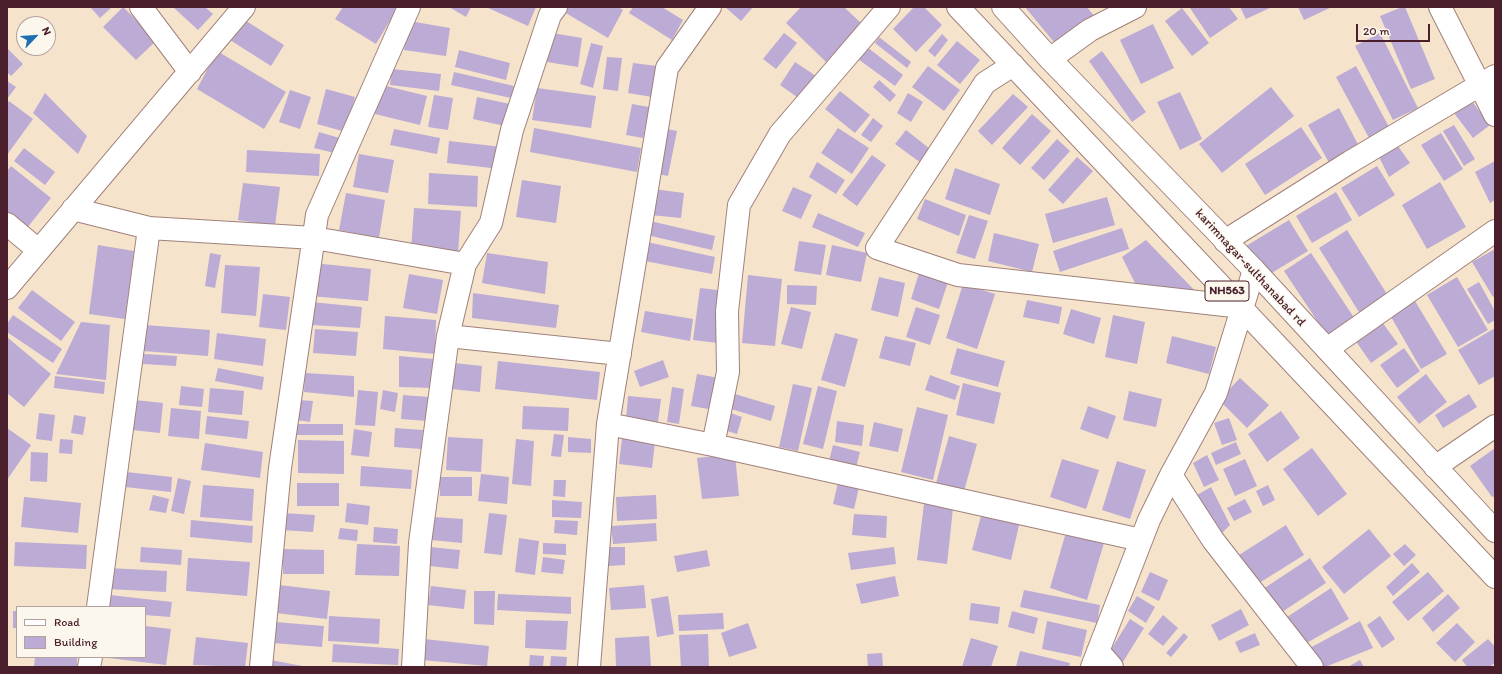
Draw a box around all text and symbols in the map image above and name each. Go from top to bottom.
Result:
north arrow [16,16,56,56]
scale bar [1358,16,1432,42]
text: 20 m [1363,24,1390,38]
text: N [39,25,54,37]
street label: karimnagar-sulthanabad rd [1192,206,1308,330]
road number: NH563 [1205,281,1249,301]
legend [16,606,146,658]
text: Road [54,615,80,629]
text: Building [54,635,97,649]

